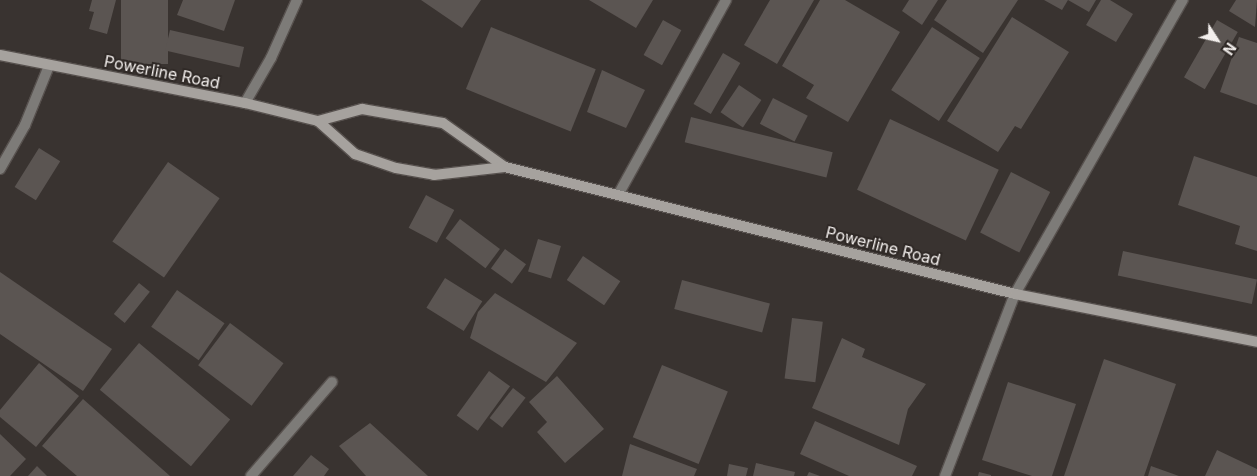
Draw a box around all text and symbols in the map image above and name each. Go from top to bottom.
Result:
north arrow [1192,15,1242,65]
text: N [1220,40,1240,58]
street label: Powerline Road [103,51,221,93]
street label: Powerline Road [824,222,942,270]

